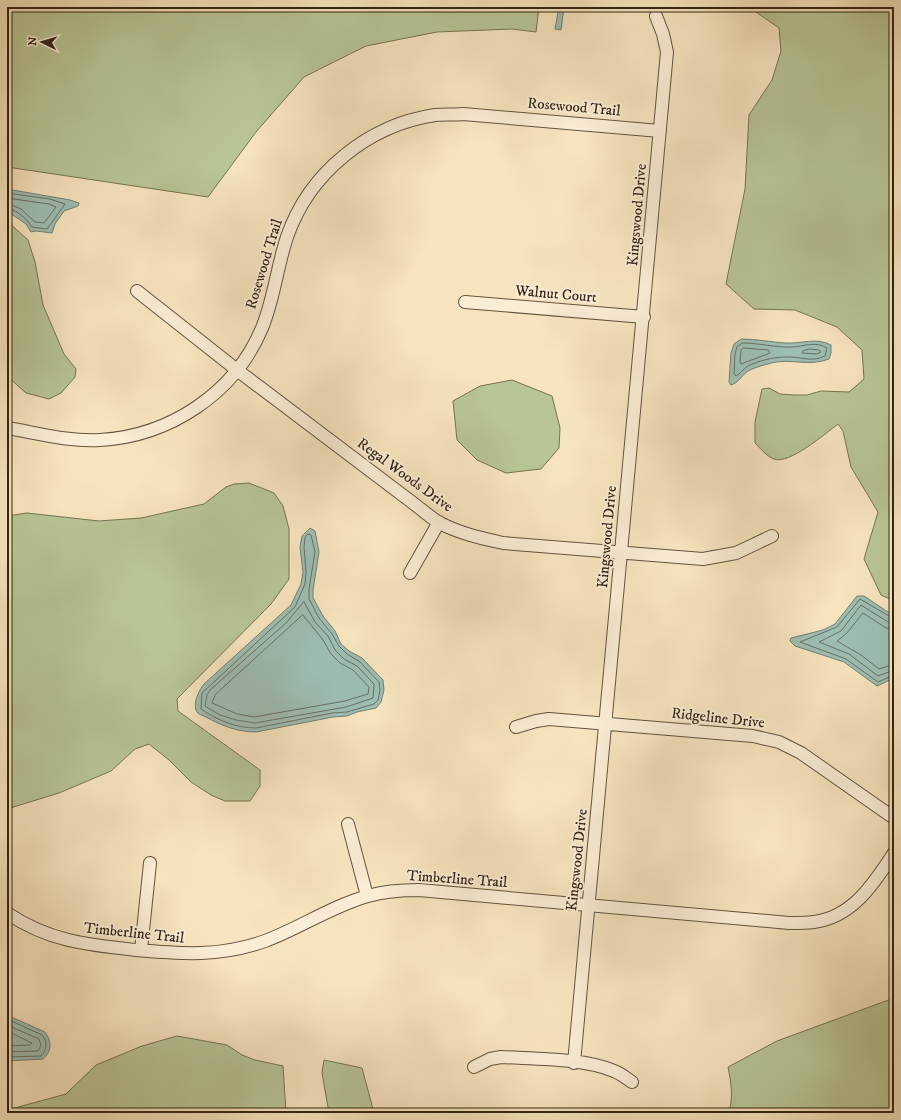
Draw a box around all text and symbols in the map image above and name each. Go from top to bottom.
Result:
north arrow [22,22,62,62]
text: N [26,36,40,46]
street label: Rosewood Trail [527,93,622,121]
street label: Kingswood Drive [623,163,651,267]
street label: Rosewood Trail [241,216,287,311]
street label: Walnut Court [514,281,598,307]
street label: Regal Woods Drive [353,434,457,516]
street label: Kingswood Drive [593,485,621,589]
street label: Ridgeline Drive [670,704,766,732]
street label: Kingswood Drive [562,808,592,912]
street label: Timberline Trail [406,866,508,892]
street label: Timberline Trail [83,918,186,948]

